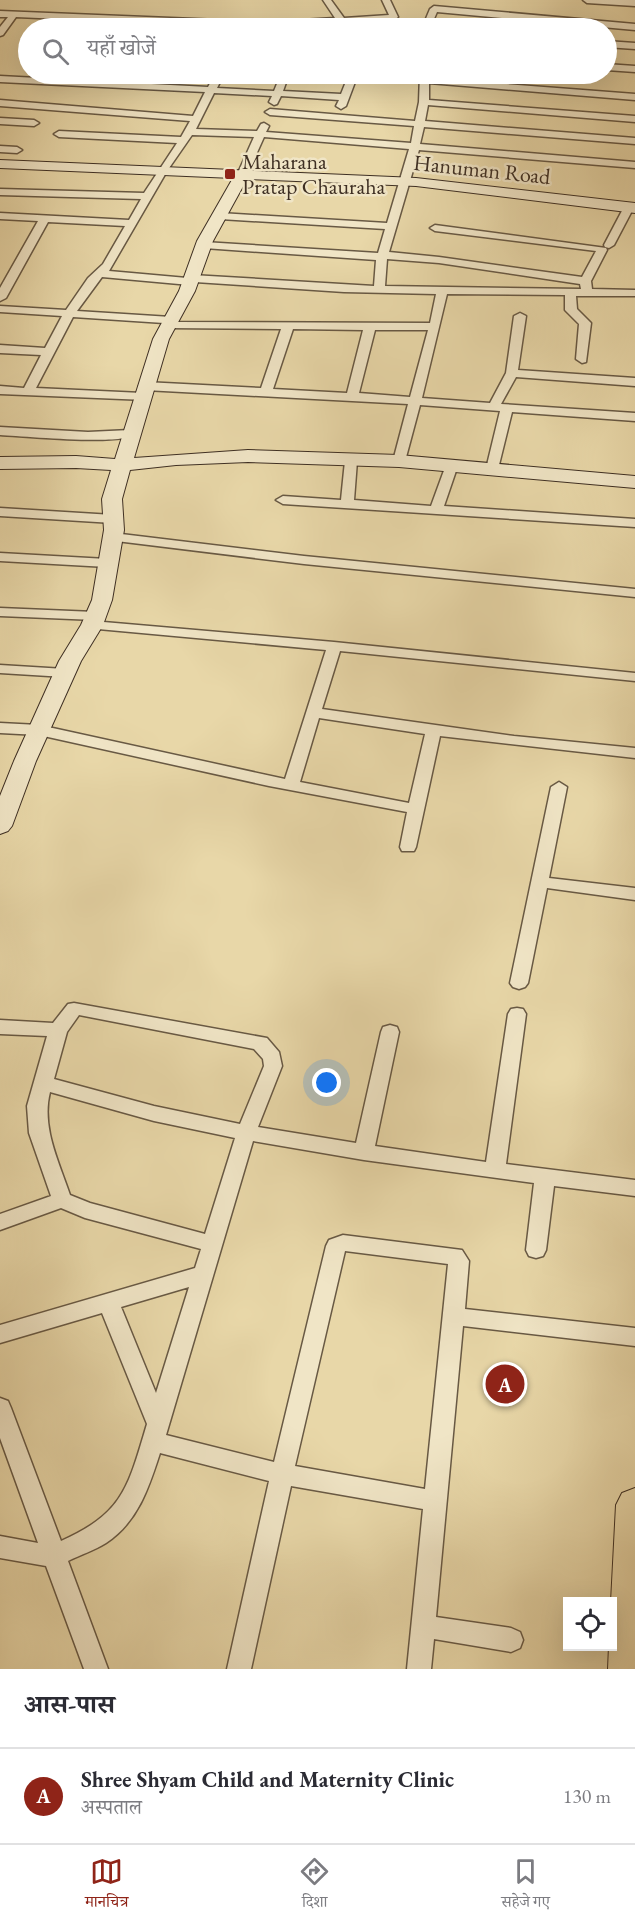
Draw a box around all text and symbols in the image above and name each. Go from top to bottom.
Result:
search box [18,18,617,84]
text: यहाँ खोजें [87,33,156,62]
icon: search [39,35,72,68]
place label: Maharana Pratap Chauraha [242,147,386,201]
street label: Hanuman Road [412,148,553,191]
marker: Maharana Pratap Chauraha [223,167,237,181]
your location [312,1068,341,1097]
pin: A [486,1362,524,1406]
map controls [563,1597,617,1651]
button: locate [563,1597,617,1651]
text: आस-पास [24,1687,115,1721]
text: Shree Shyam Child and Maternity Clinic [81,1765,454,1794]
text: A [36,1783,51,1809]
text: 130 m [563,1783,611,1809]
text: अस्पताल [81,1794,142,1820]
tab: मानचित्र [85,1855,128,1917]
tab: दिशा [298,1855,331,1917]
tab: सहेजे गए [501,1855,550,1917]

